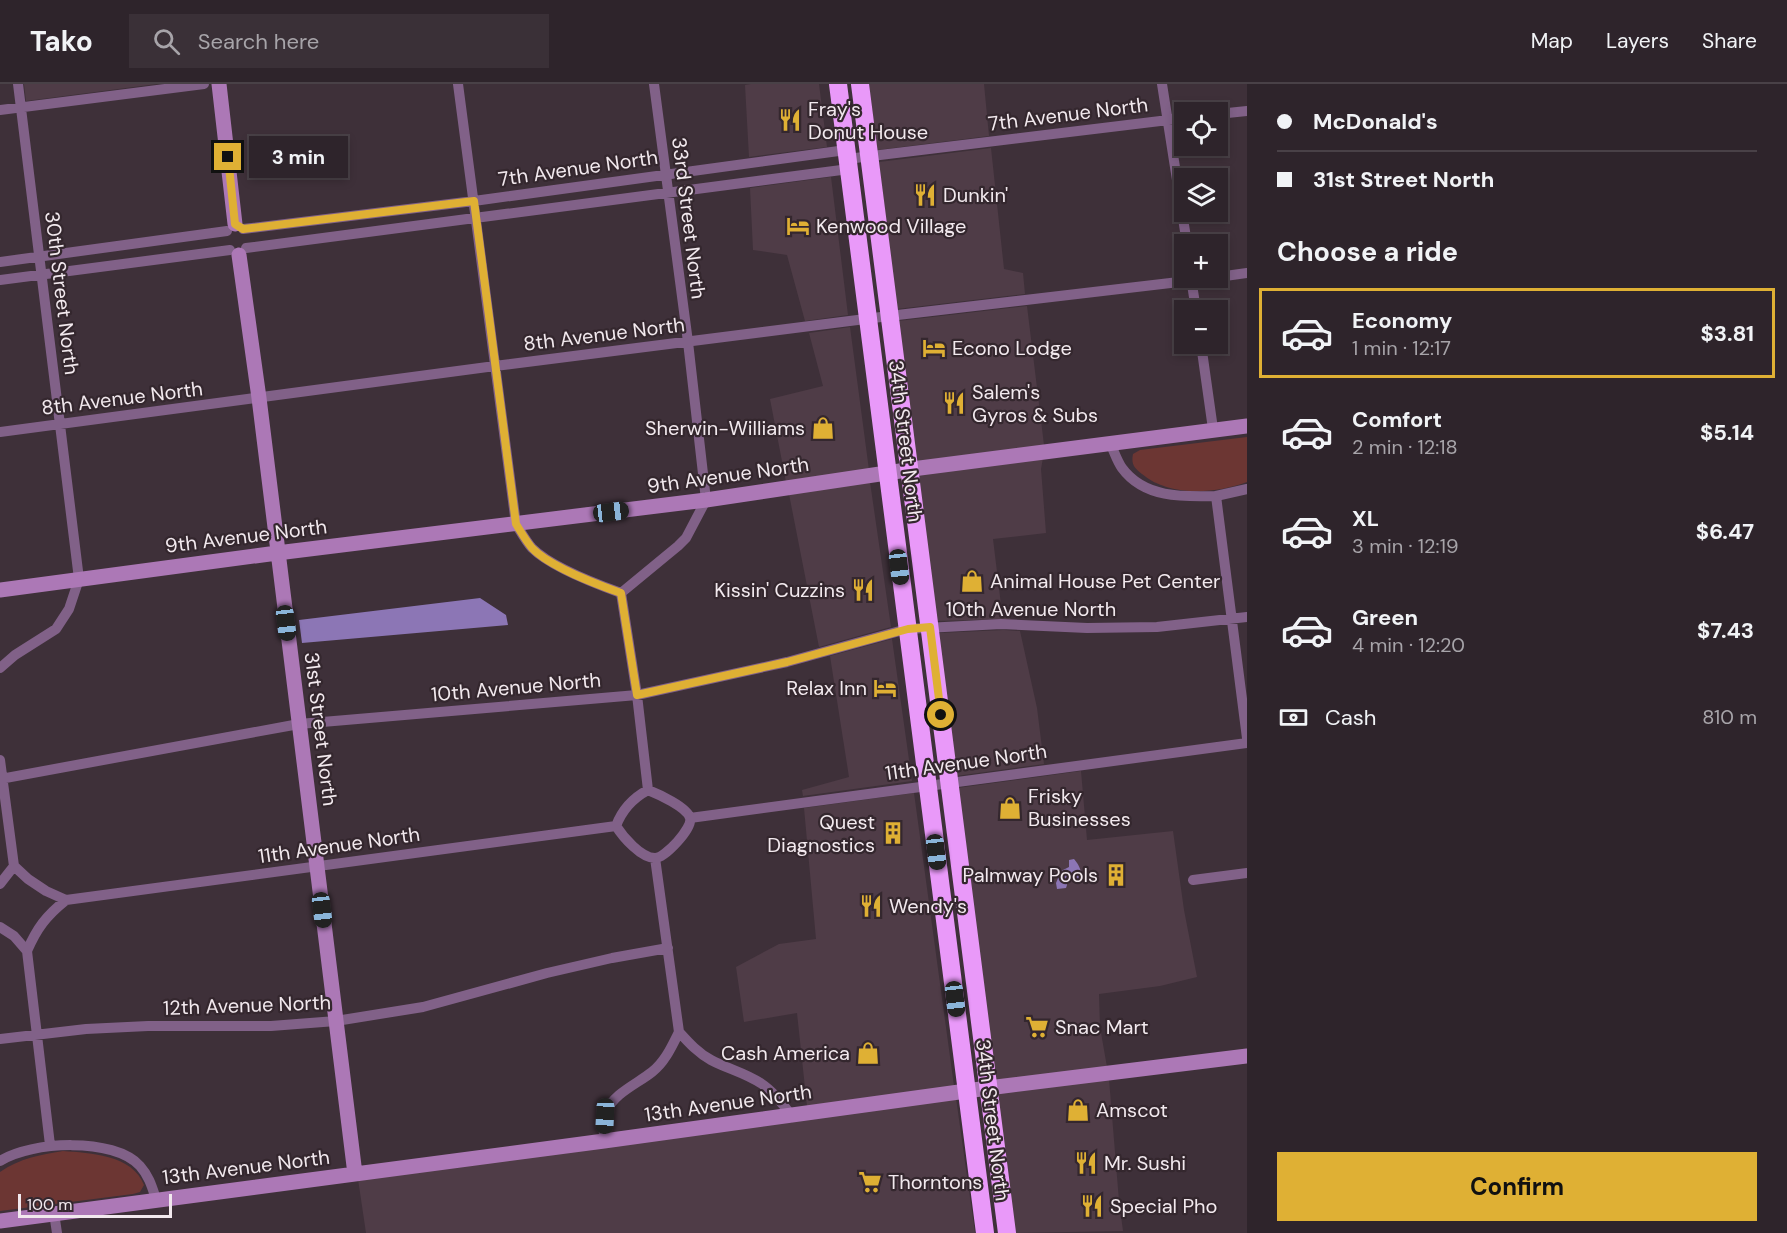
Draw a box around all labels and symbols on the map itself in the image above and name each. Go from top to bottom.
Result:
street label: 7th Avenue North [986,91,1150,137]
place label: Fray's Donut House [808,96,928,145]
restaurant icon: Fray's Donut House [777,107,803,133]
callout: 3 min [249,136,348,178]
street label: 33rd Street North [666,136,712,300]
route end [214,143,241,170]
street label: 7th Avenue North [496,144,660,192]
restaurant icon: Dunkin' [912,182,938,208]
place label: Dunkin' [943,182,1008,208]
street label: 30th Street North [39,210,85,376]
hotel icon: Kenwood Village [785,213,811,239]
place label: Kenwood Village [816,213,966,239]
street label: 8th Avenue North [522,311,686,357]
hotel icon: Econo Lodge [921,335,947,361]
place label: Econo Lodge [952,335,1072,361]
street label: 34th Street North [883,358,929,524]
street label: 8th Avenue North [40,375,204,421]
place label: Salem's Gyros & Subs [972,379,1098,428]
restaurant icon: Salem's Gyros & Subs [941,390,967,416]
place label: Sherwin-Williams [645,415,805,441]
shop icon: Sherwin-Williams [810,415,836,441]
street label: 9th Avenue North [646,451,810,499]
car [592,501,630,523]
street label: 9th Avenue North [164,513,328,559]
car [888,548,910,586]
shop icon: Animal House Pet Center [959,568,985,594]
place label: Animal House Pet Center [990,568,1220,594]
place label: Kissin' Cuzzins [714,577,845,603]
restaurant icon: Kissin' Cuzzins [850,577,876,603]
street label: 10th Avenue North [946,596,1116,622]
car [275,604,297,642]
street label: 31st Street North [299,651,343,807]
street label: 10th Avenue North [430,667,602,707]
place label: Relax Inn [786,675,867,701]
hotel icon: Relax Inn [872,675,898,701]
route start [927,701,954,728]
street label: 11th Avenue North [884,738,1048,786]
place label: Frisky Businesses [1028,783,1131,832]
shop icon: Frisky Businesses [997,795,1023,821]
place label: Quest Diagnostics [767,809,875,858]
building icon: Quest Diagnostics [880,820,906,846]
street label: 11th Avenue North [257,821,421,869]
car [925,833,947,871]
place label: Palmway Pools [963,862,1098,888]
building icon: Palmway Pools [1103,862,1129,888]
car [311,891,333,929]
restaurant icon: Wendy's [858,893,884,919]
place label: Wendy's [889,893,967,919]
car [944,980,966,1018]
street label: 12th Avenue North [163,989,331,1021]
supermarket icon: Snac Mart [1024,1014,1050,1040]
place label: Snac Mart [1055,1014,1149,1040]
street label: 34th Street North [970,1037,1016,1203]
place label: Cash America [721,1040,850,1066]
shop icon: Cash America [855,1040,881,1066]
street label: 13th Avenue North [643,1078,813,1128]
shop icon: Amscot [1065,1097,1091,1123]
place label: Amscot [1096,1097,1168,1123]
car [595,1098,615,1134]
street label: 13th Avenue North [161,1144,331,1190]
restaurant icon: Mr. Sushi [1073,1150,1099,1176]
place label: Mr. Sushi [1104,1150,1186,1176]
supermarket icon: Thorntons [857,1169,883,1195]
place label: Thorntons [888,1169,982,1195]
scale bar [18,1191,172,1218]
restaurant icon: Special Pho [1079,1193,1105,1219]
place label: Special Pho [1110,1193,1217,1219]

